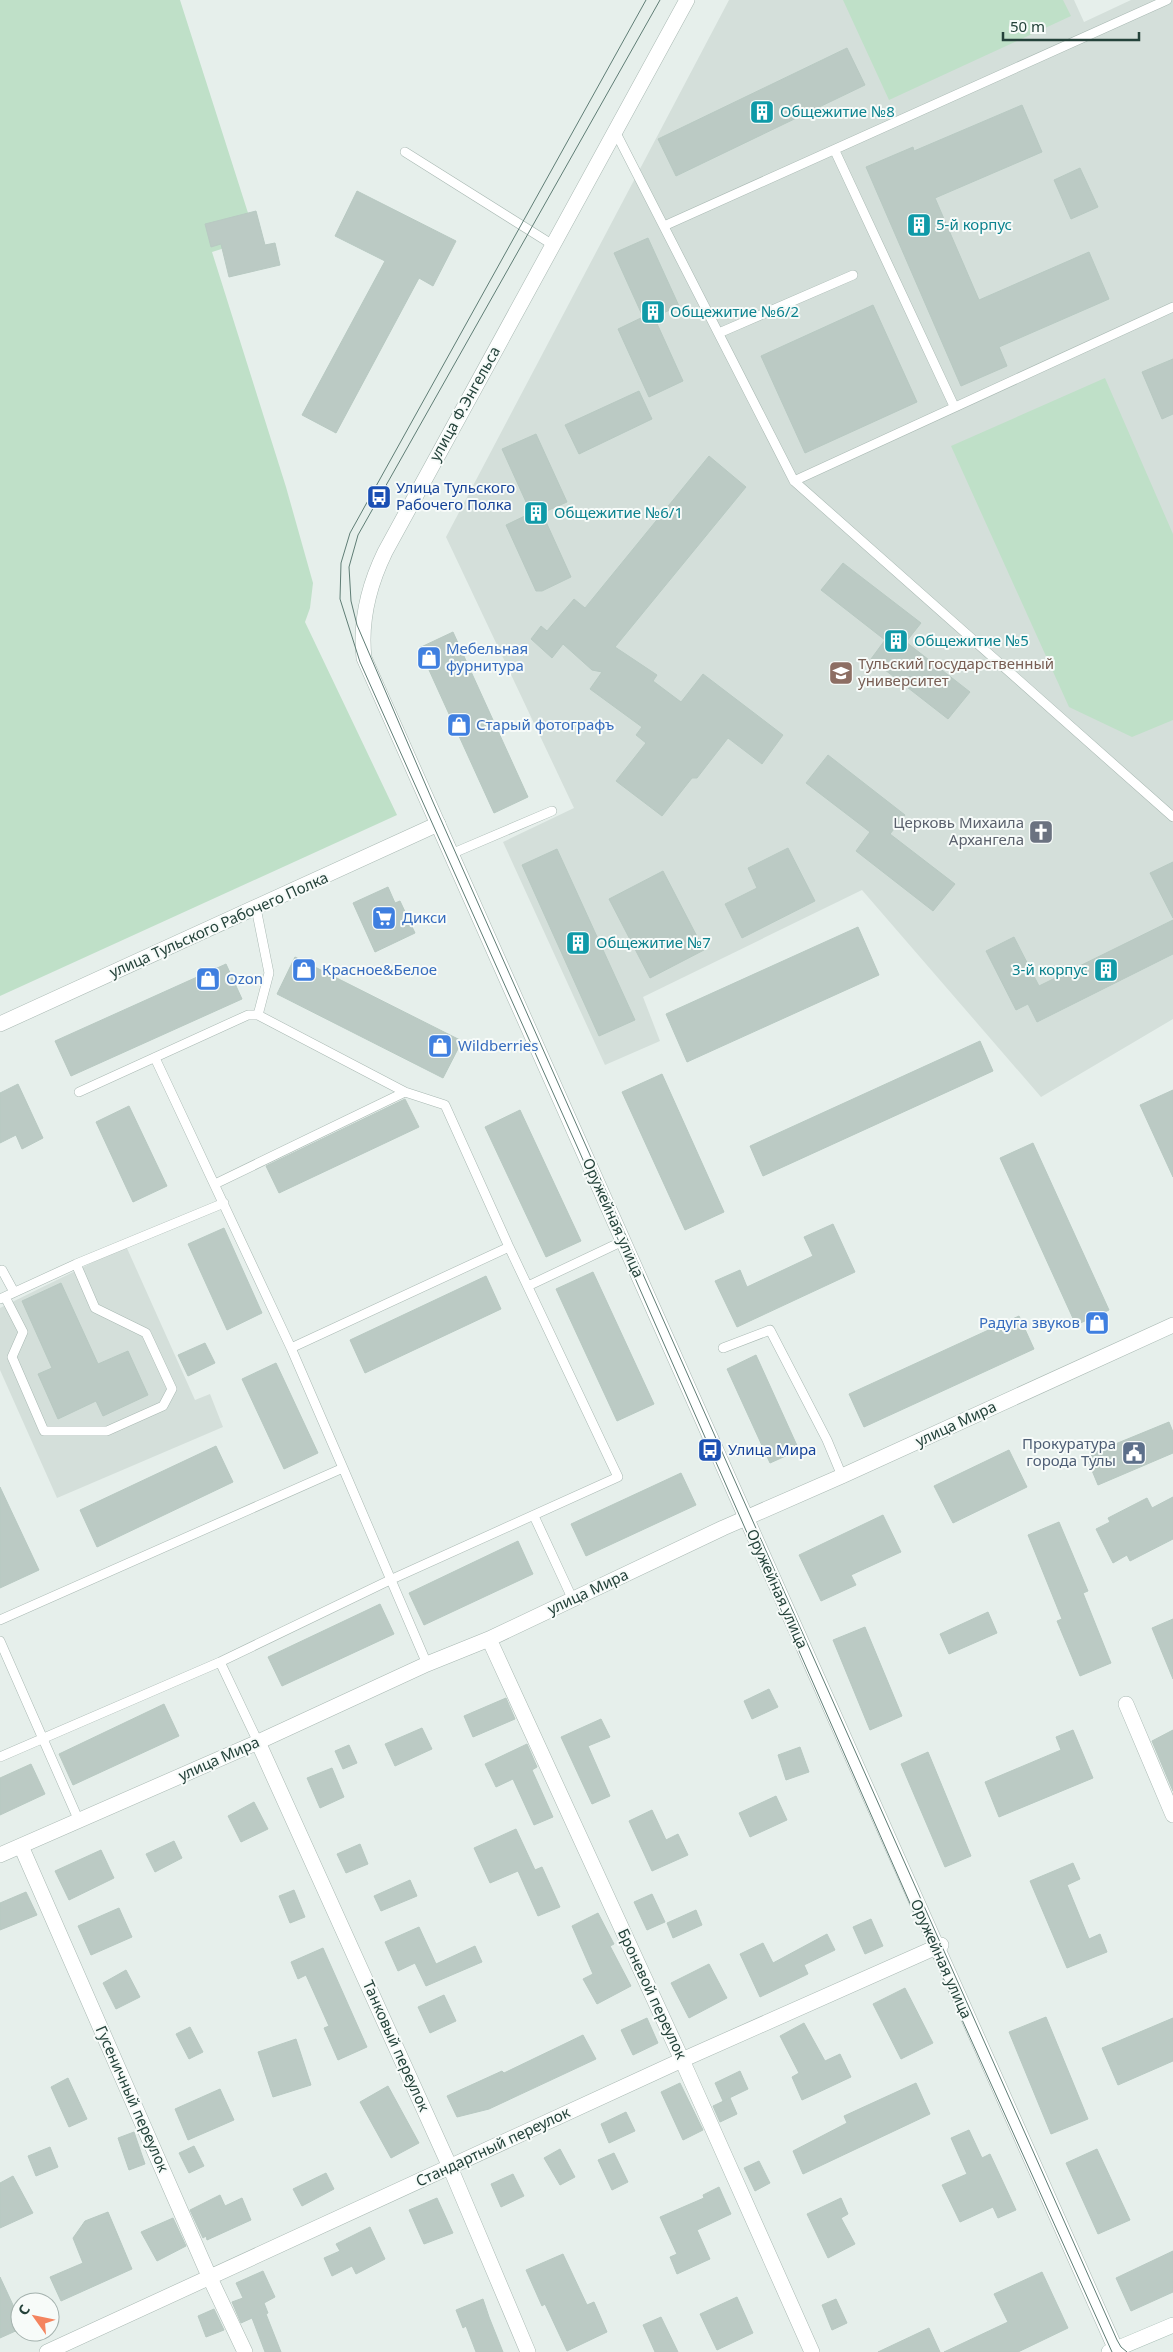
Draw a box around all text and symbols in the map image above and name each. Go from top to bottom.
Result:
scale bar [1003,10,1139,42]
text: 50 m [1010,16,1045,36]
building icon: Общежитие №8 [749,99,775,125]
place label: Общежитие №8 [780,101,895,121]
building icon: 5-й корпус [906,212,932,238]
place label: 5-й корпус [936,214,1012,234]
building icon: Общежитие №6/2 [640,299,666,325]
place label: Общежитие №6/2 [670,301,799,321]
street label: улица Ф.Энгельса [424,343,504,465]
place label: Улица Тульского Рабочего Полка [396,477,515,514]
bus stop icon: Улица Тульского Рабочего Полка [366,484,392,510]
building icon: Общежитие №6/1 [523,500,549,526]
place label: Общежитие №6/1 [554,502,683,522]
building icon: Общежитие №5 [883,628,909,654]
place label: Общежитие №5 [914,630,1029,650]
place label: Мебельная фурнитура [446,638,528,675]
shop icon: Мебельная фурнитура [416,645,442,671]
place label: Тульский государственный университет [858,653,1054,690]
school or university icon: Тульский государственный университет [828,660,854,686]
shop icon: Старый фотографъ [446,712,472,738]
place label: Старый фотографъ [476,714,614,734]
place label: Церковь Михаила Архангела [893,812,1024,849]
church icon: Церковь Михаила Архангела [1028,819,1054,845]
street label: улица Тульского Рабочего Полка [106,867,331,981]
supermarket icon: Дикси [371,905,397,931]
place label: Дикси [402,907,447,927]
building icon: Общежитие №7 [565,930,591,956]
place label: Общежитие №7 [596,932,711,952]
shop icon: Красное&Белое [291,957,317,983]
building icon: 3-й корпус [1093,957,1119,983]
place label: Красное&Белое [322,959,437,979]
place label: 3-й корпус [1012,959,1088,979]
shop icon: Ozon [195,966,221,992]
place label: Ozon [226,968,263,988]
shop icon: Wildberries [427,1033,453,1059]
place label: Wildberries [458,1035,539,1055]
street label: Оружейная улица [579,1155,649,1281]
shop icon: Радуга звуков [1084,1310,1110,1336]
place label: Радуга звуков [979,1312,1080,1332]
street label: улица Мира [912,1396,999,1451]
place label: Прокуратура города Тулы [1022,1433,1116,1470]
bus stop icon: Улица Мира [697,1437,723,1463]
place label: Улица Мира [728,1439,816,1459]
public building icon: Прокуратура города Тулы [1121,1440,1147,1466]
street label: Оружейная улица [743,1526,813,1652]
street label: улица Мира [544,1564,631,1619]
street label: улица Мира [175,1731,262,1785]
street label: Оружейная улица [907,1896,977,2022]
street label: Броневой переулок [614,1925,692,2062]
street label: Танковый переулок [359,1977,435,2114]
street label: Гусеничный переулок [92,2022,174,2175]
street label: Стандартный переулок [412,2101,573,2191]
north arrow [10,2292,60,2342]
text: С [13,2301,34,2319]

